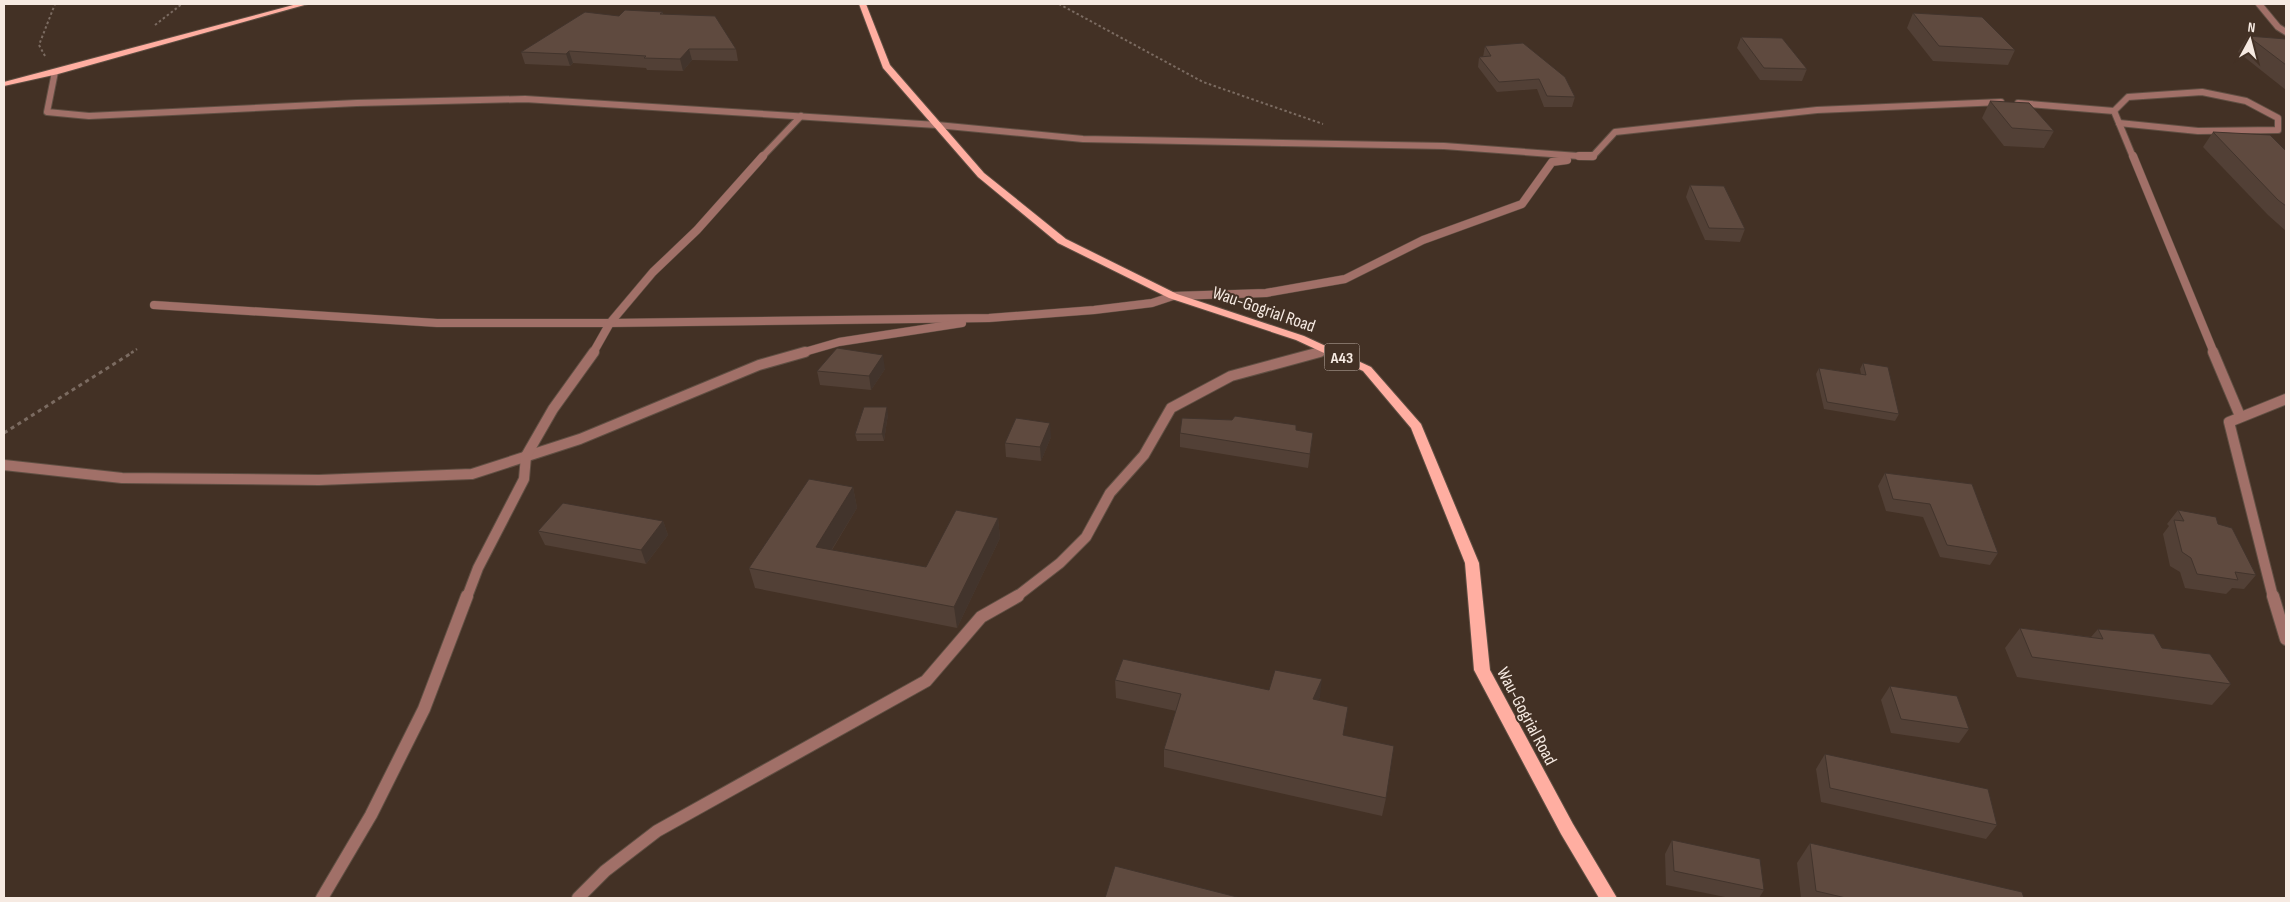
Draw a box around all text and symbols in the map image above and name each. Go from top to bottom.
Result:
north arrow [2225,15,2275,65]
text: N [2247,19,2256,36]
street label: Wau-Gogrial Road [1210,282,1318,337]
road number: A43 [1324,344,1360,371]
street label: Wau-Gogrial Road [1492,664,1561,769]

